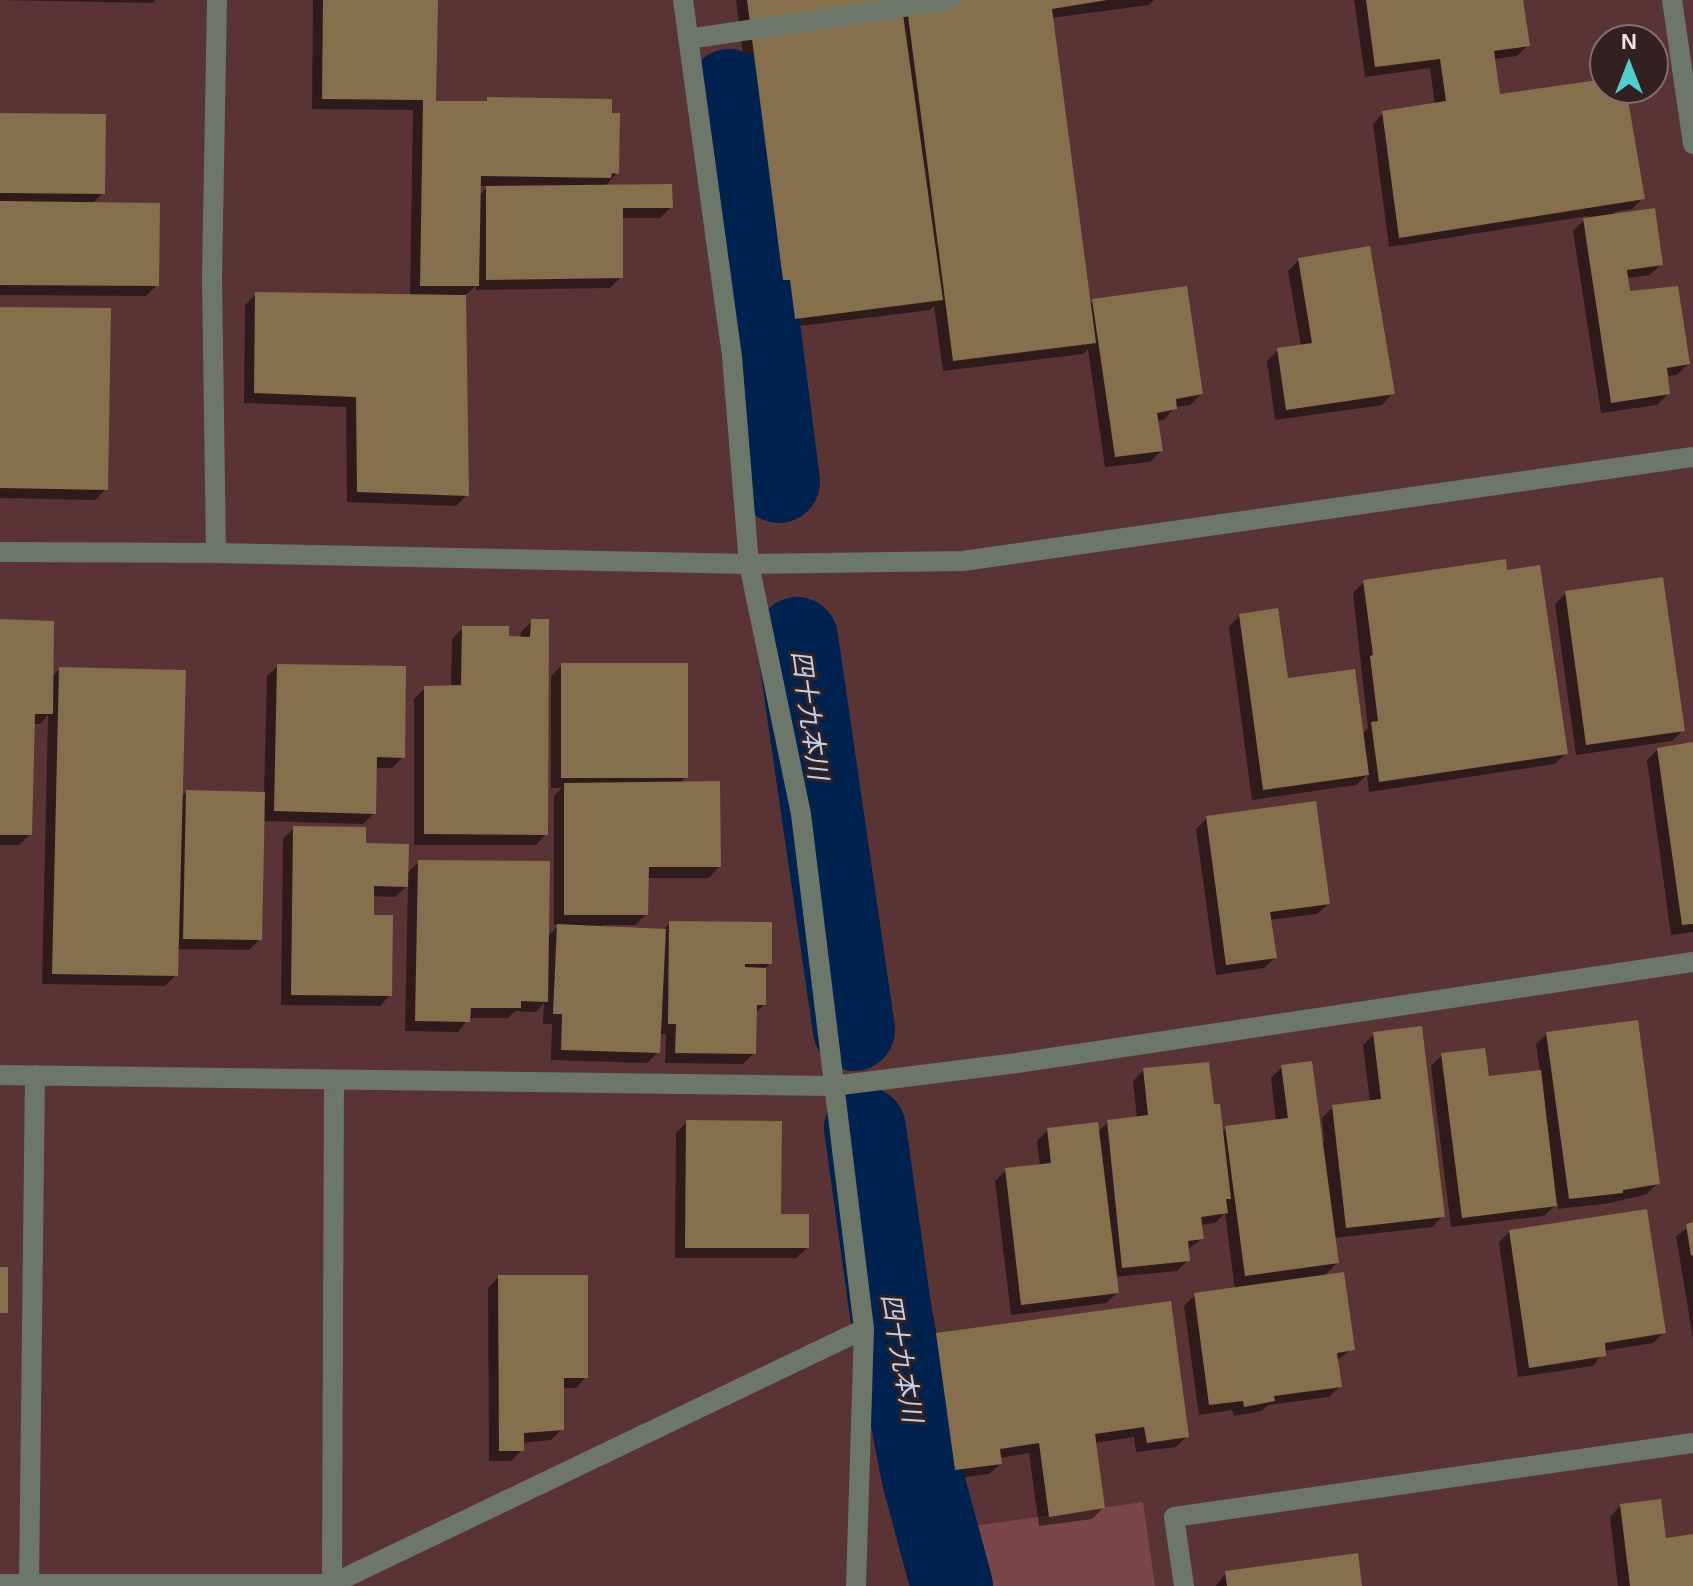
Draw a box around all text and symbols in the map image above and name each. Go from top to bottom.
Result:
north arrow [1589,24,1669,104]
text: N [1621,29,1637,54]
water label: 四十九本川 [784,648,832,782]
water label: 四十九本川 [873,1291,927,1425]

